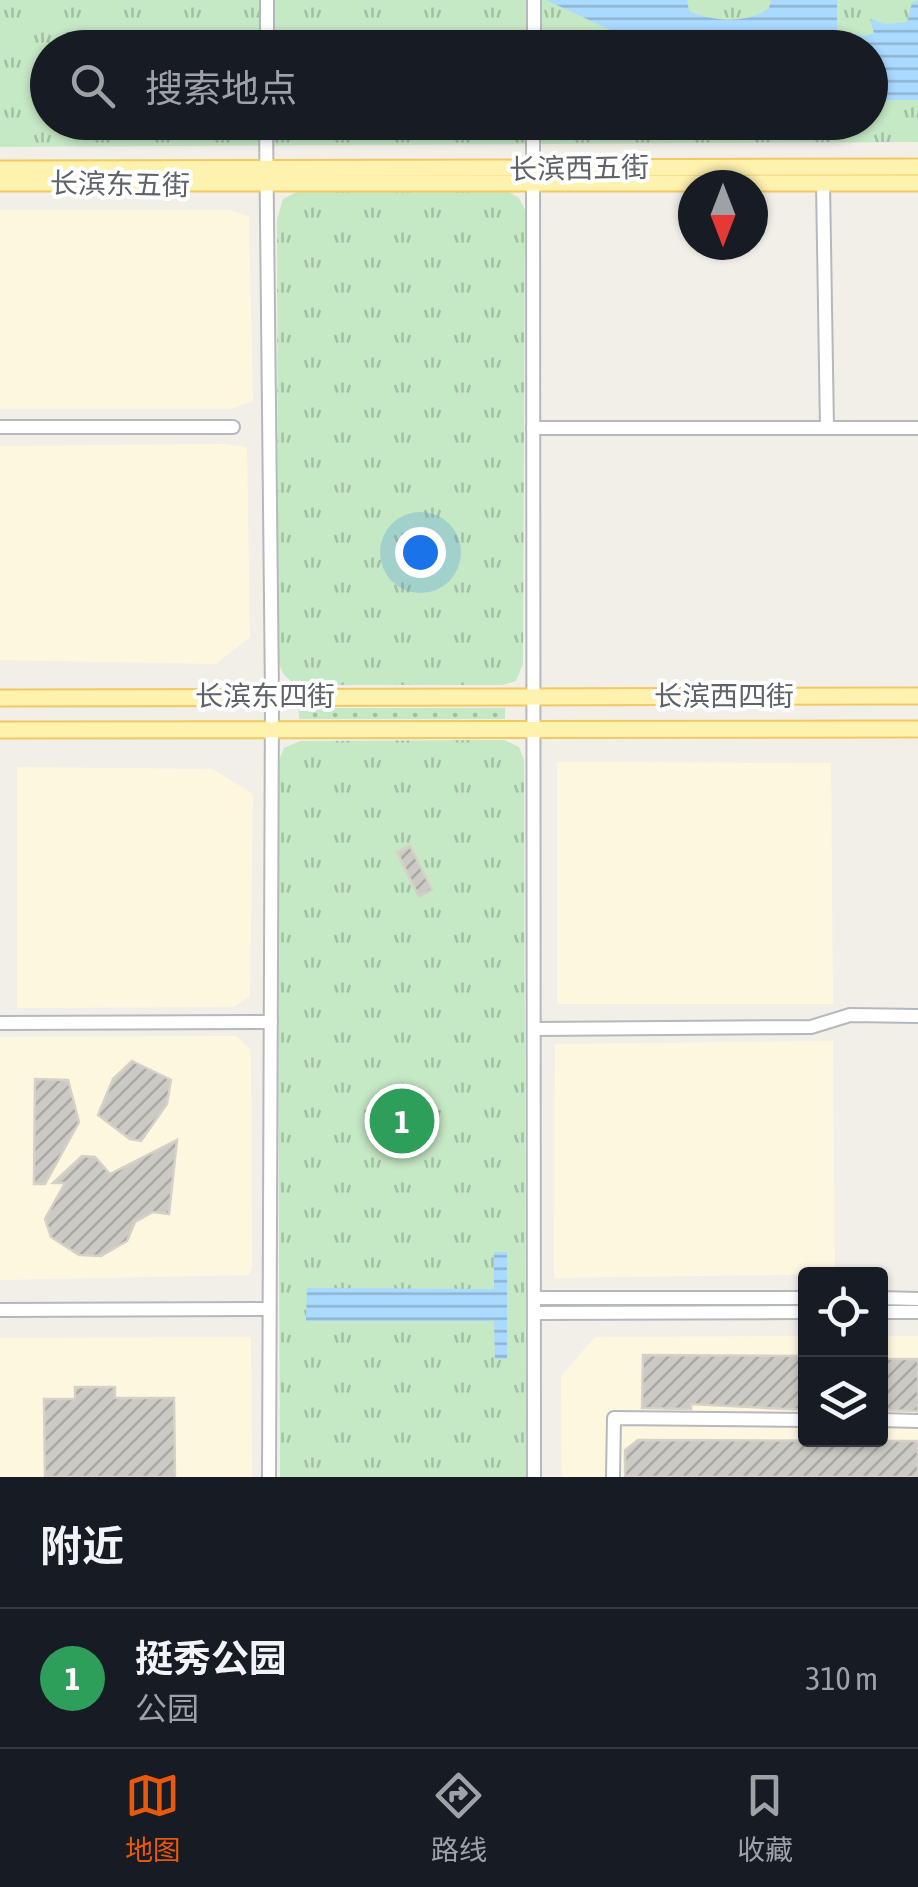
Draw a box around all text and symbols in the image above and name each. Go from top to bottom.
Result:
search box [30,30,888,140]
icon: search [65,58,120,113]
text: 搜索地点 [145,67,297,110]
street label: 长滨西五街 [509,151,649,185]
street label: 长滨东五街 [50,167,190,201]
north arrow [678,170,768,260]
your location [395,527,446,578]
street label: 长滨东四街 [195,680,335,712]
street label: 长滨西四街 [654,680,794,712]
pin: 1 [370,1084,434,1158]
map controls [798,1267,888,1447]
button: locate [798,1267,888,1357]
button: layers [798,1357,888,1447]
text: 附近 [40,1522,124,1570]
text: 挺秀公园 [135,1637,287,1680]
text: 1 [65,1660,80,1697]
text: 310 m [805,1660,878,1697]
text: 公园 [135,1690,199,1727]
tab: 地图 [125,1768,181,1868]
tab: 路线 [431,1768,487,1868]
tab: 收藏 [737,1768,793,1868]

